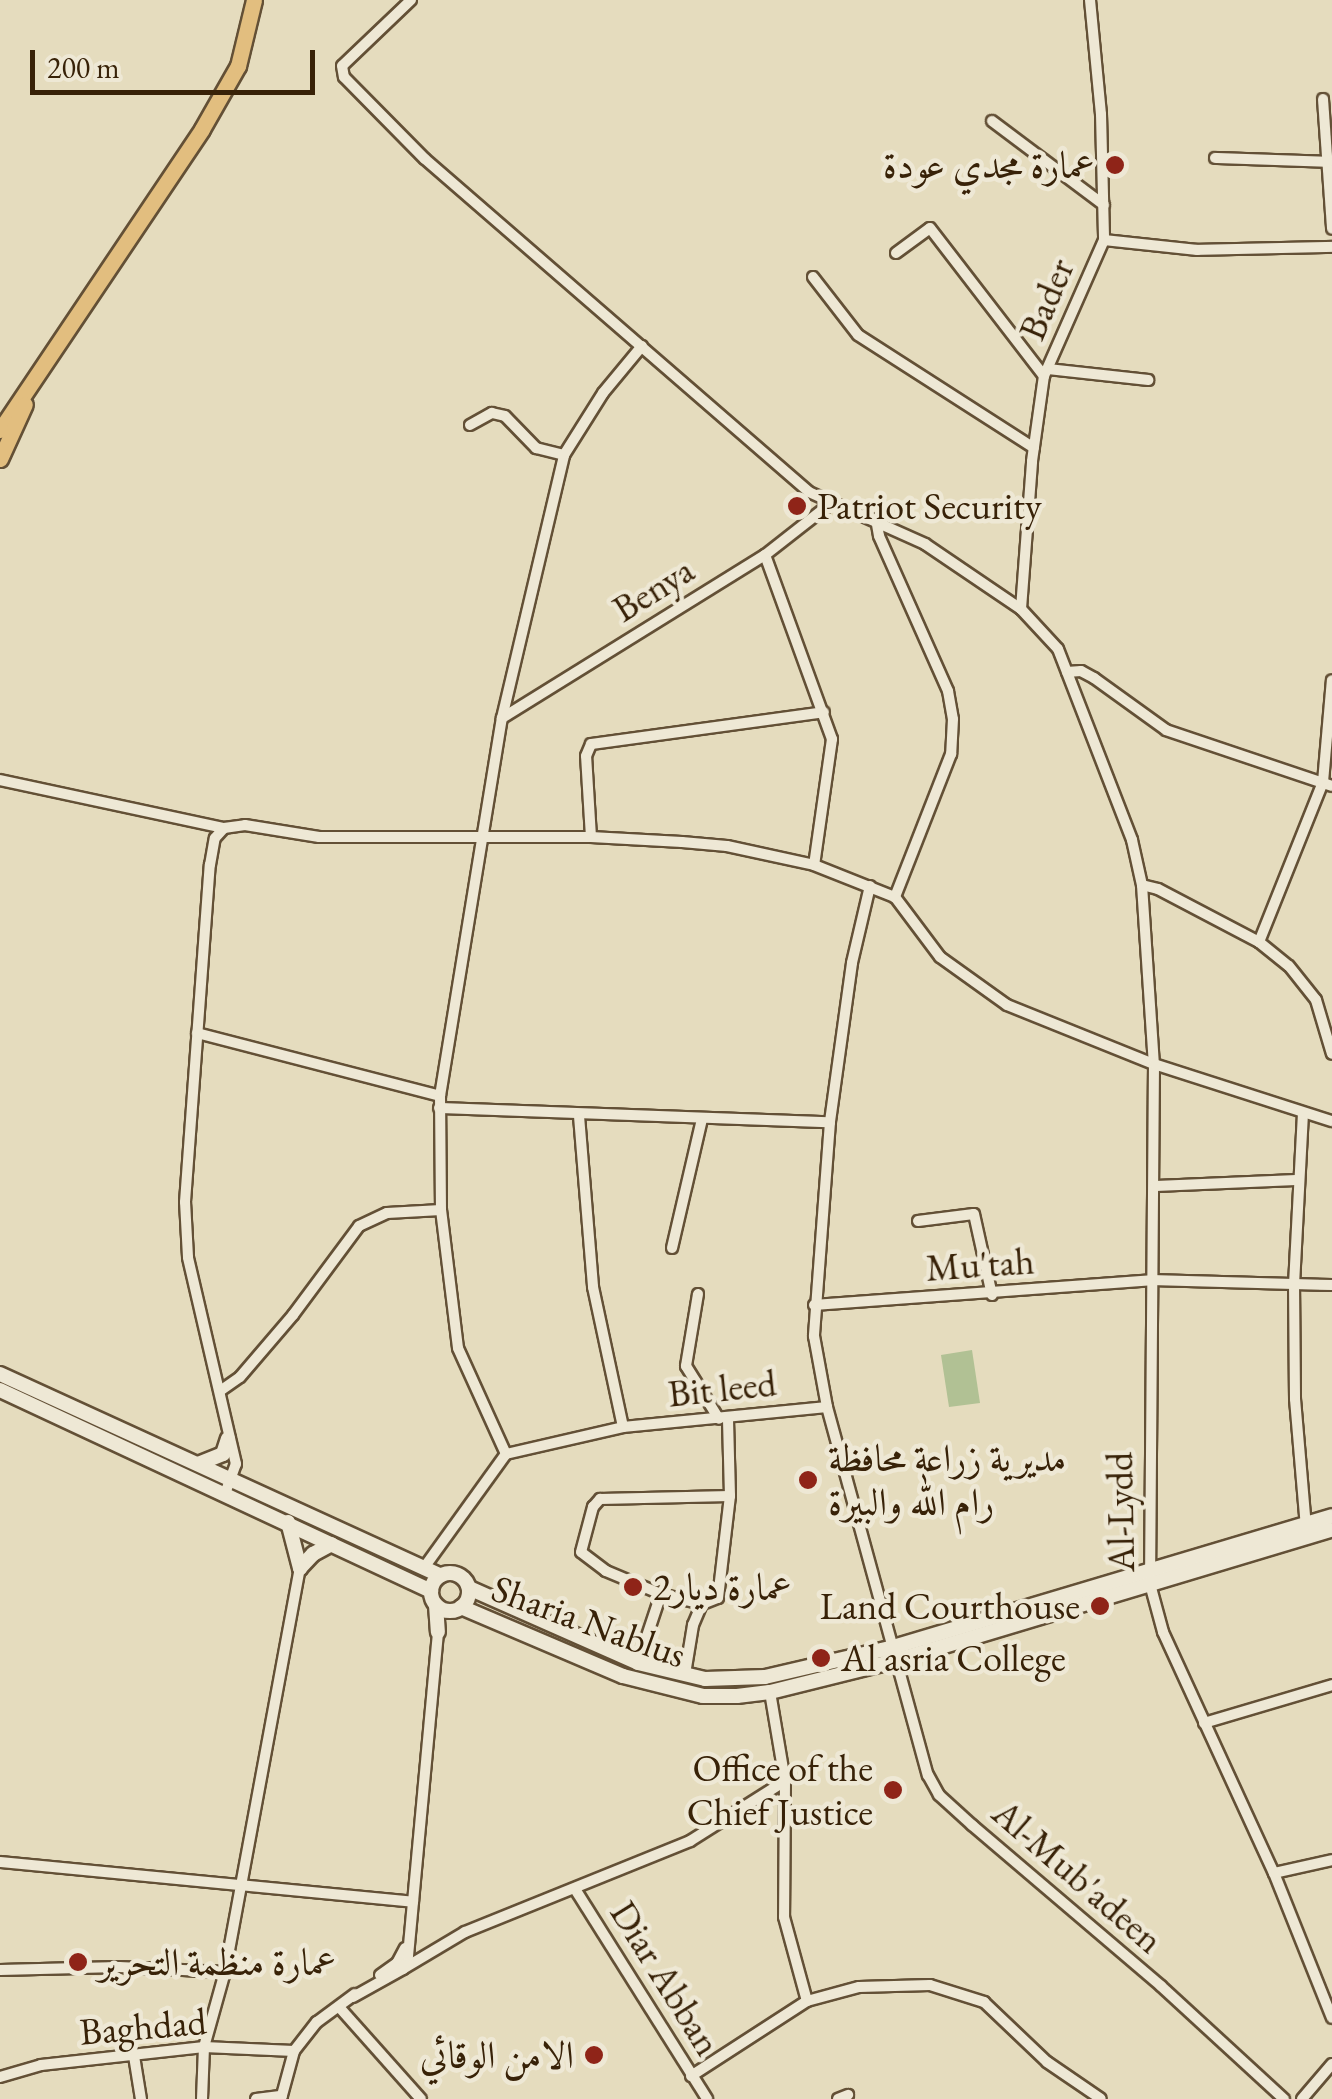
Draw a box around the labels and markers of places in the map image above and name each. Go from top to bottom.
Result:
place label: عمارة مجدي عودة [883,142,1095,188]
marker: عمارة مجدي عودة [1104,154,1126,176]
place label: Patriot Security [817,483,1042,529]
marker: Patriot Security [786,495,808,517]
place label: مديرية زراعة محافظة رام الله والبيرة [828,1435,1066,1525]
marker: مديرية زراعة محافظة رام الله والبيرة [797,1469,819,1491]
place label: عمارة ديار2 [653,1564,792,1610]
marker: عمارة ديار2 [622,1576,644,1598]
place label: Land Courthouse [820,1583,1080,1629]
marker: Land Courthouse [1089,1595,1111,1617]
place label: Al asria College [841,1635,1066,1681]
marker: Al asria College [810,1647,832,1669]
place label: Office of the Chief Justice [687,1745,873,1835]
marker: Office of the Chief Justice [882,1779,904,1801]
place label: عمارة منظمة التحرير [98,1939,336,1985]
marker: عمارة منظمة التحرير [67,1951,89,1973]
place label: الامن الوقائي [420,2032,574,2078]
marker: الامن الوقائي [583,2044,605,2066]

